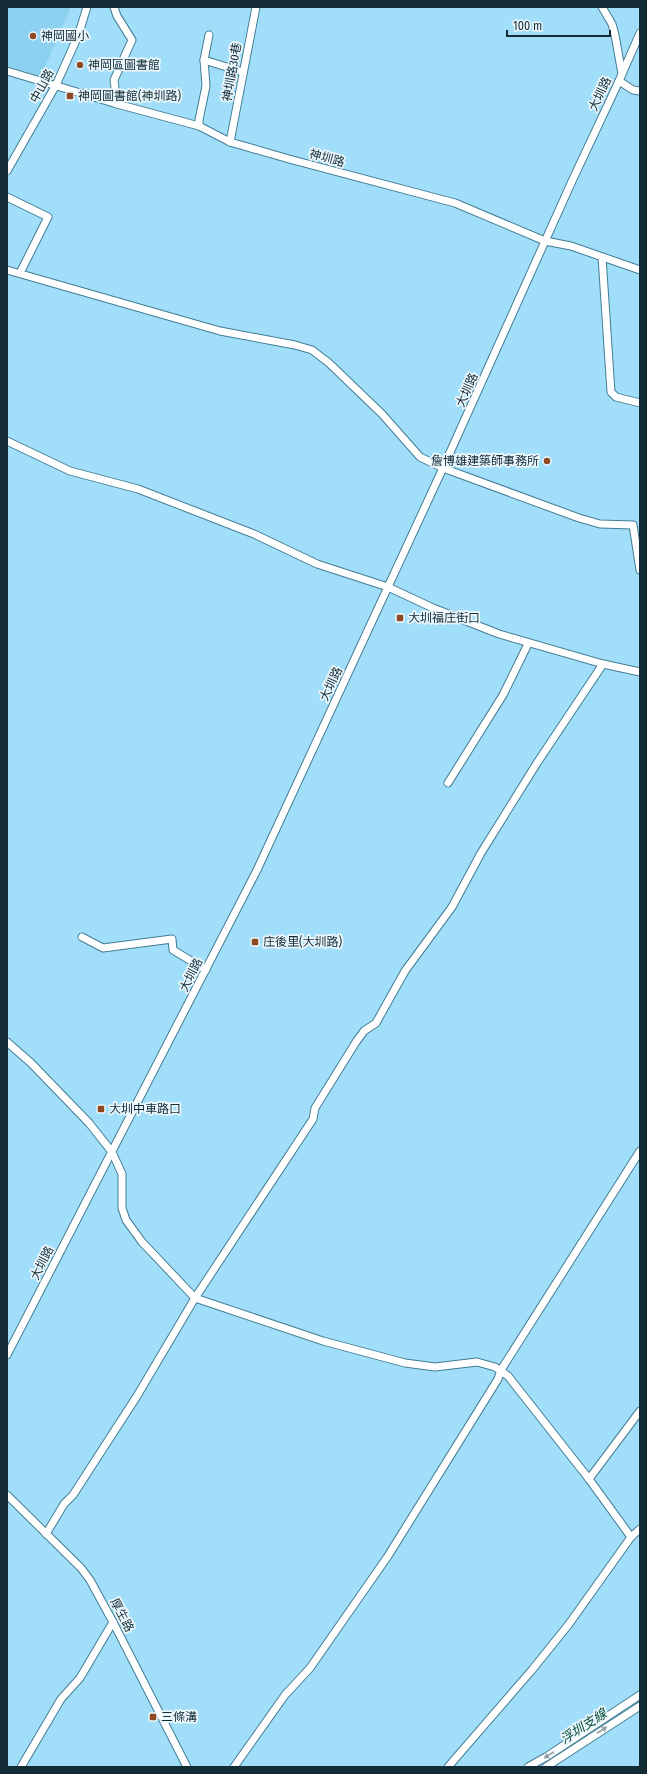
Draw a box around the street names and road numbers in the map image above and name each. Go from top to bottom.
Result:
street label: 神圳路30巷 [220,41,244,103]
street label: 中山路 [27,67,57,105]
street label: 大圳路 [586,75,614,113]
street label: 神圳路 [308,147,346,169]
street label: 大圳路 [453,371,481,409]
street label: 大圳路 [317,665,345,703]
street label: 大圳路 [177,956,205,994]
street label: 大圳路 [28,1244,56,1282]
street label: 厚生路 [107,1596,137,1634]

